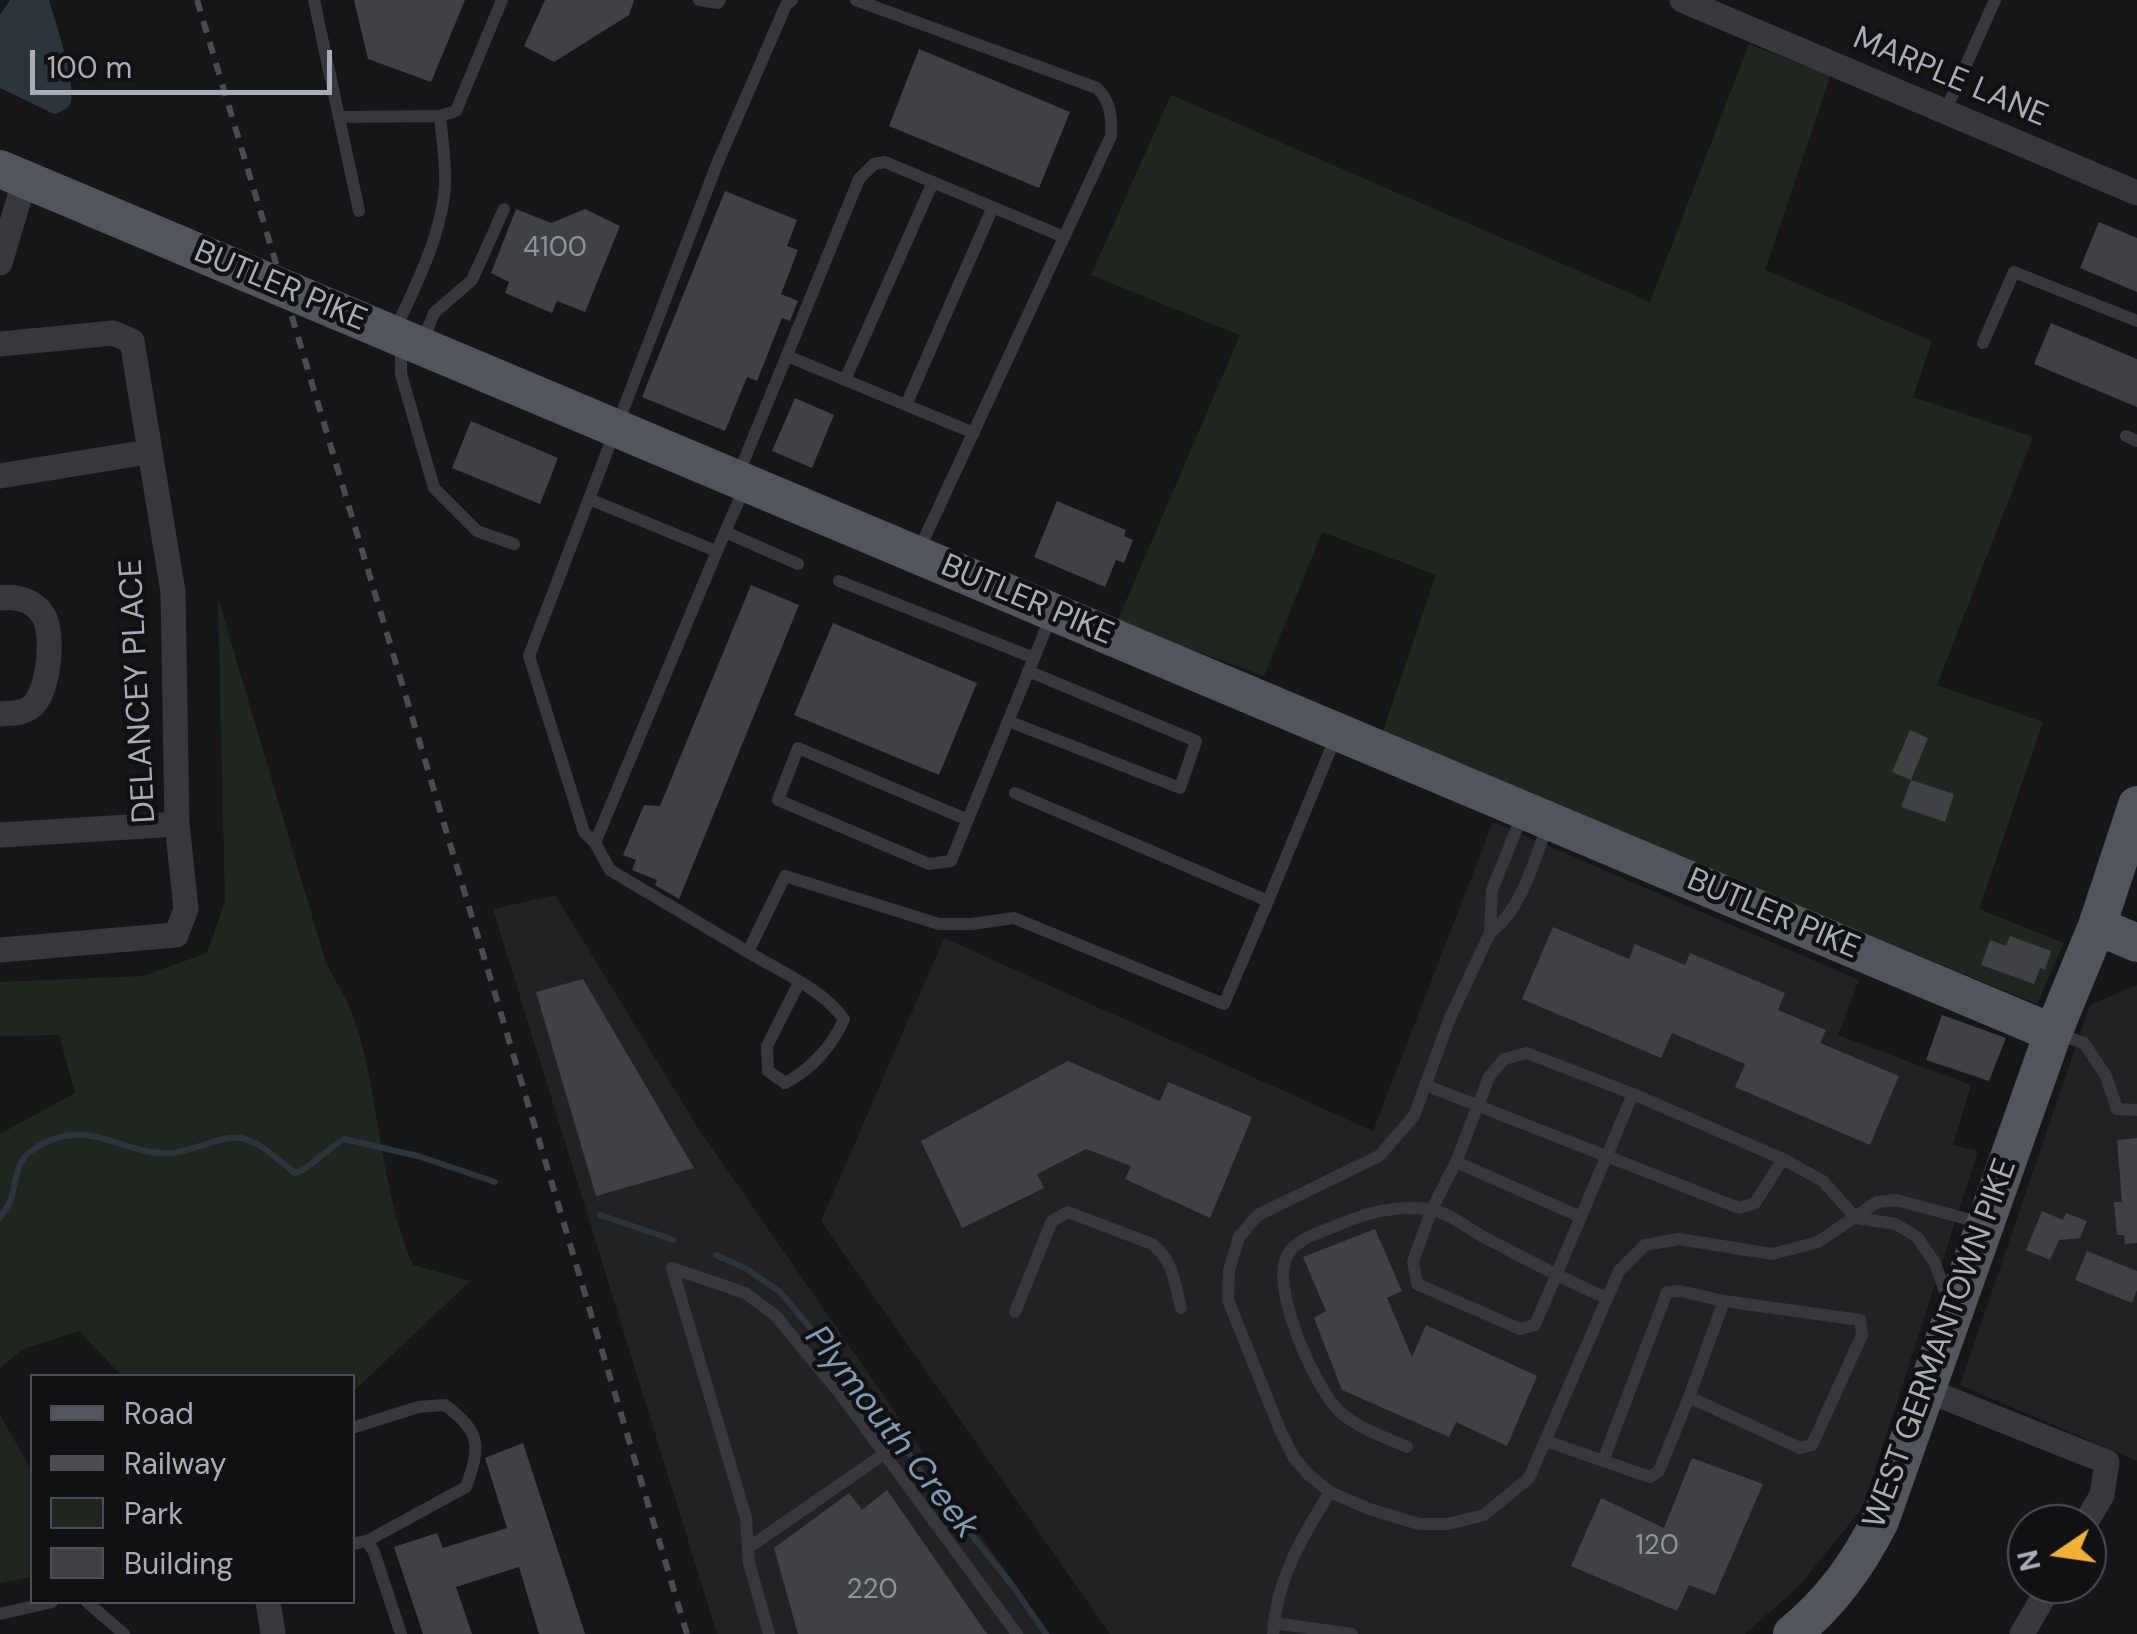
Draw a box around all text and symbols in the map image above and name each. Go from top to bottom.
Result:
street label: MARPLE LANE [1847,20,2053,136]
scale bar [35,30,338,92]
text: 100 m [47,48,132,87]
house number: 4100 [523,232,587,266]
street label: BUTLER PIKE [188,233,372,341]
street label: BUTLER PIKE [935,547,1119,655]
street label: DELANCEY PLACE [113,558,165,824]
street label: BUTLER PIKE [1681,861,1865,969]
street label: WEST GERMANTOWN PIKE [1856,1154,2026,1534]
water label: Plymouth Creek [795,1318,987,1548]
legend [30,1374,355,1604]
text: Road [124,1394,194,1433]
text: Railway [124,1444,227,1483]
text: Park [124,1494,183,1533]
north arrow [2007,1504,2107,1604]
house number: 120 [1635,1530,1679,1564]
text: Building [124,1544,233,1583]
text: N [2009,1546,2050,1575]
house number: 220 [846,1574,898,1608]

